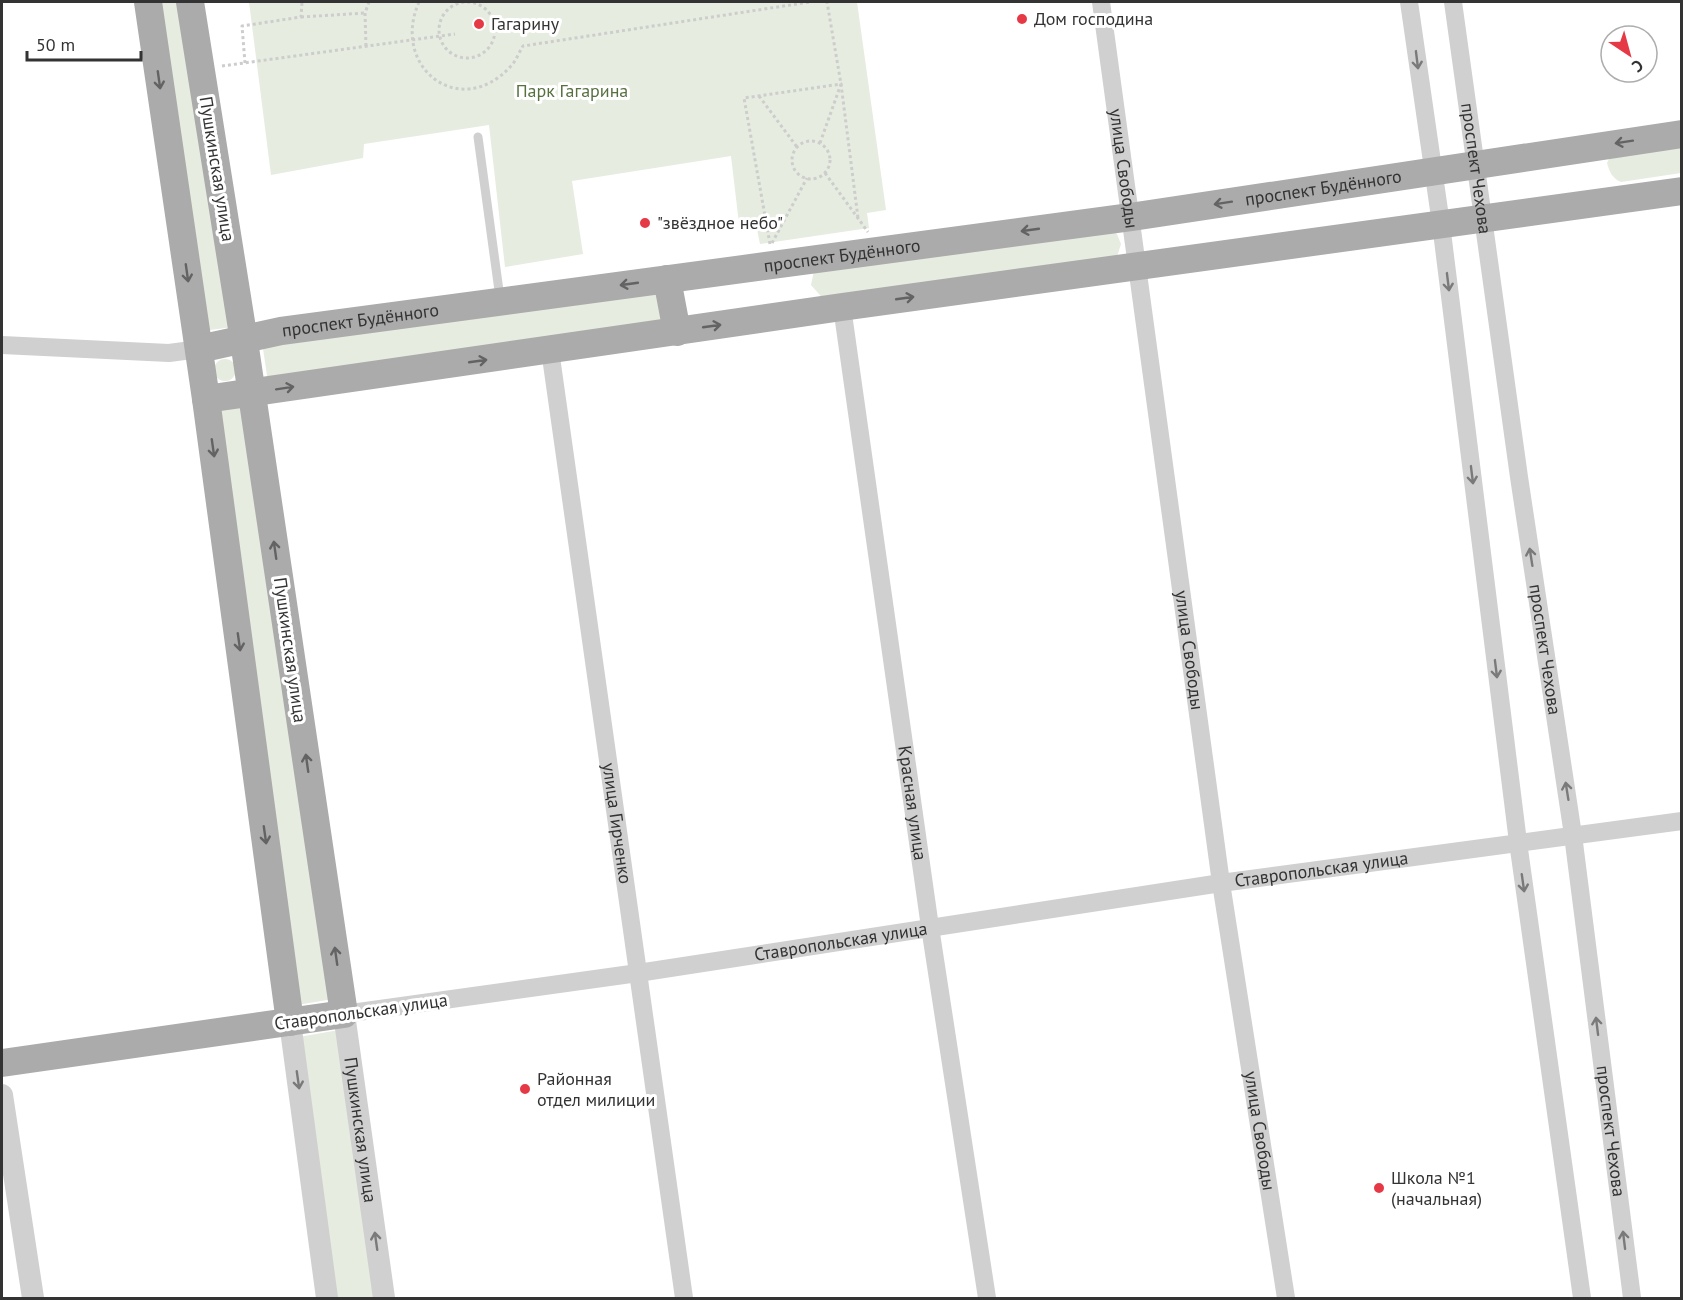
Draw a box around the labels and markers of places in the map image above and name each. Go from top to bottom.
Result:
place label: Дом господина [1034,7,1153,30]
place label: Гагарину [491,12,560,35]
marker: Дом господина [1015,12,1029,26]
marker: Гагарину [472,17,486,31]
place label: "звёздное небо" [657,211,783,234]
marker: "звёздное небо" [638,216,652,230]
place label: Районная отдел милиции [537,1067,655,1111]
marker: Районная отдел милиции [518,1082,532,1096]
place label: Школа №1 (начальная) [1391,1166,1482,1210]
marker: Школа №1 (начальная) [1372,1181,1386,1195]

